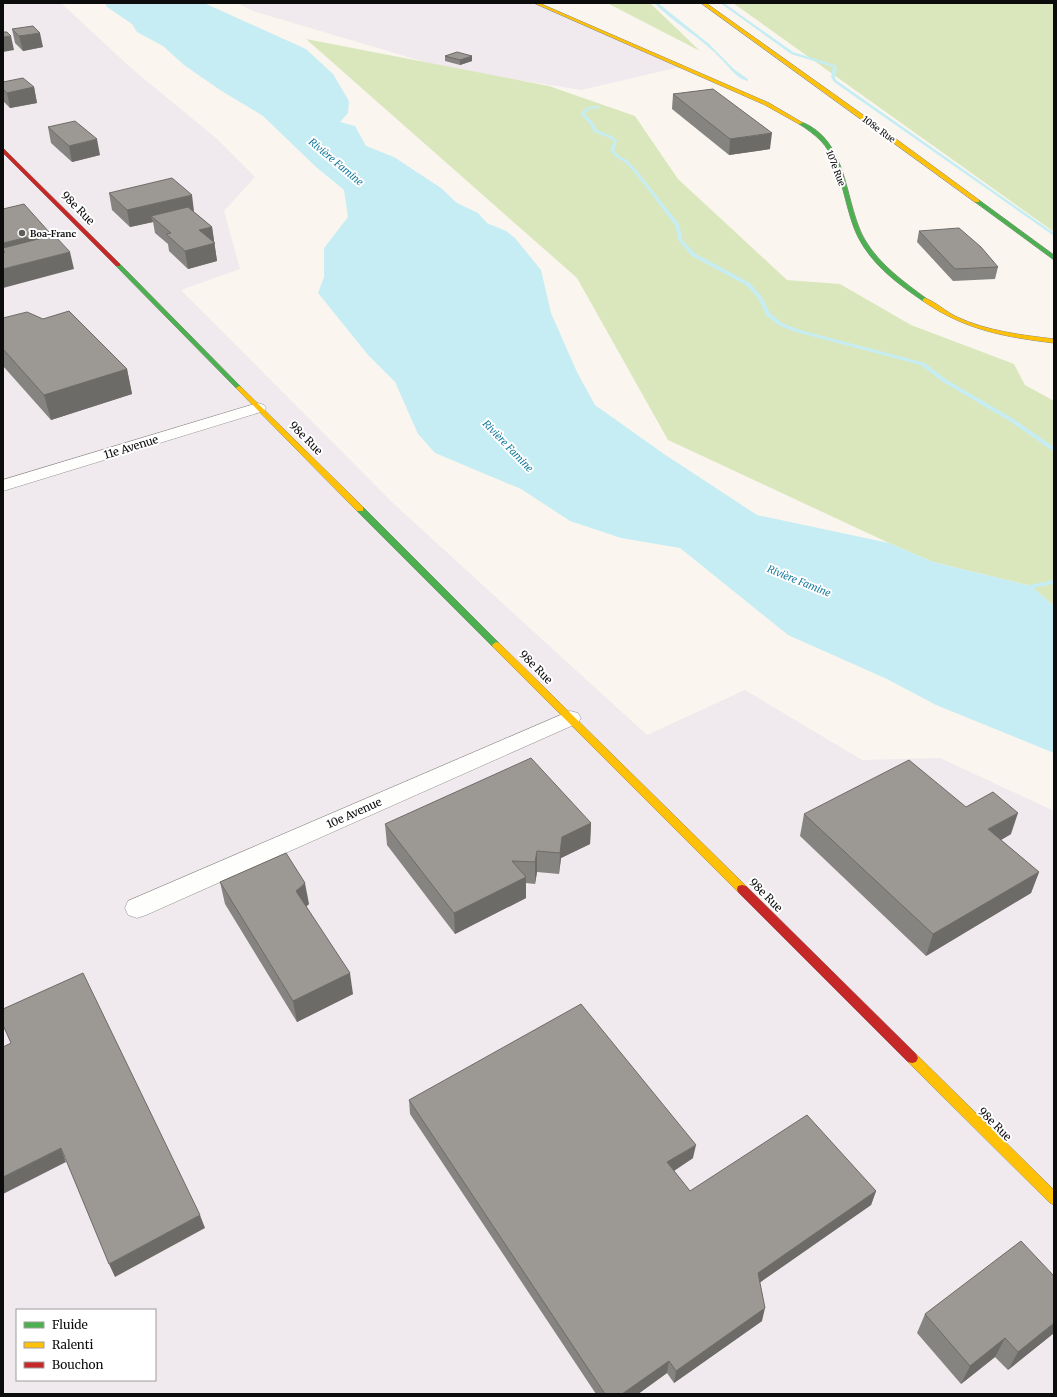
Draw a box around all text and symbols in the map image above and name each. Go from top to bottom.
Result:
street label: 108e Rue [860,113,898,145]
water label: Rivière Famine [306,135,366,189]
street label: 107e Rue [824,149,848,188]
street label: 98e Rue [58,188,98,228]
marker: Boa-Franc [17,228,27,238]
place label: Boa-Franc [30,228,76,239]
water label: Rivière Famine [480,417,536,475]
street label: 98e Rue [286,418,326,458]
street label: 11e Avenue [102,432,160,462]
water label: Rivière Famine [765,562,833,600]
street label: 98e Rue [516,647,556,687]
street label: 10e Avenue [324,795,384,831]
street label: 98e Rue [746,875,786,915]
street label: 98e Rue [975,1104,1015,1144]
legend [16,1309,156,1381]
text: Fluide [52,1317,88,1332]
text: Ralenti [52,1337,93,1352]
text: Bouchon [52,1357,104,1372]

